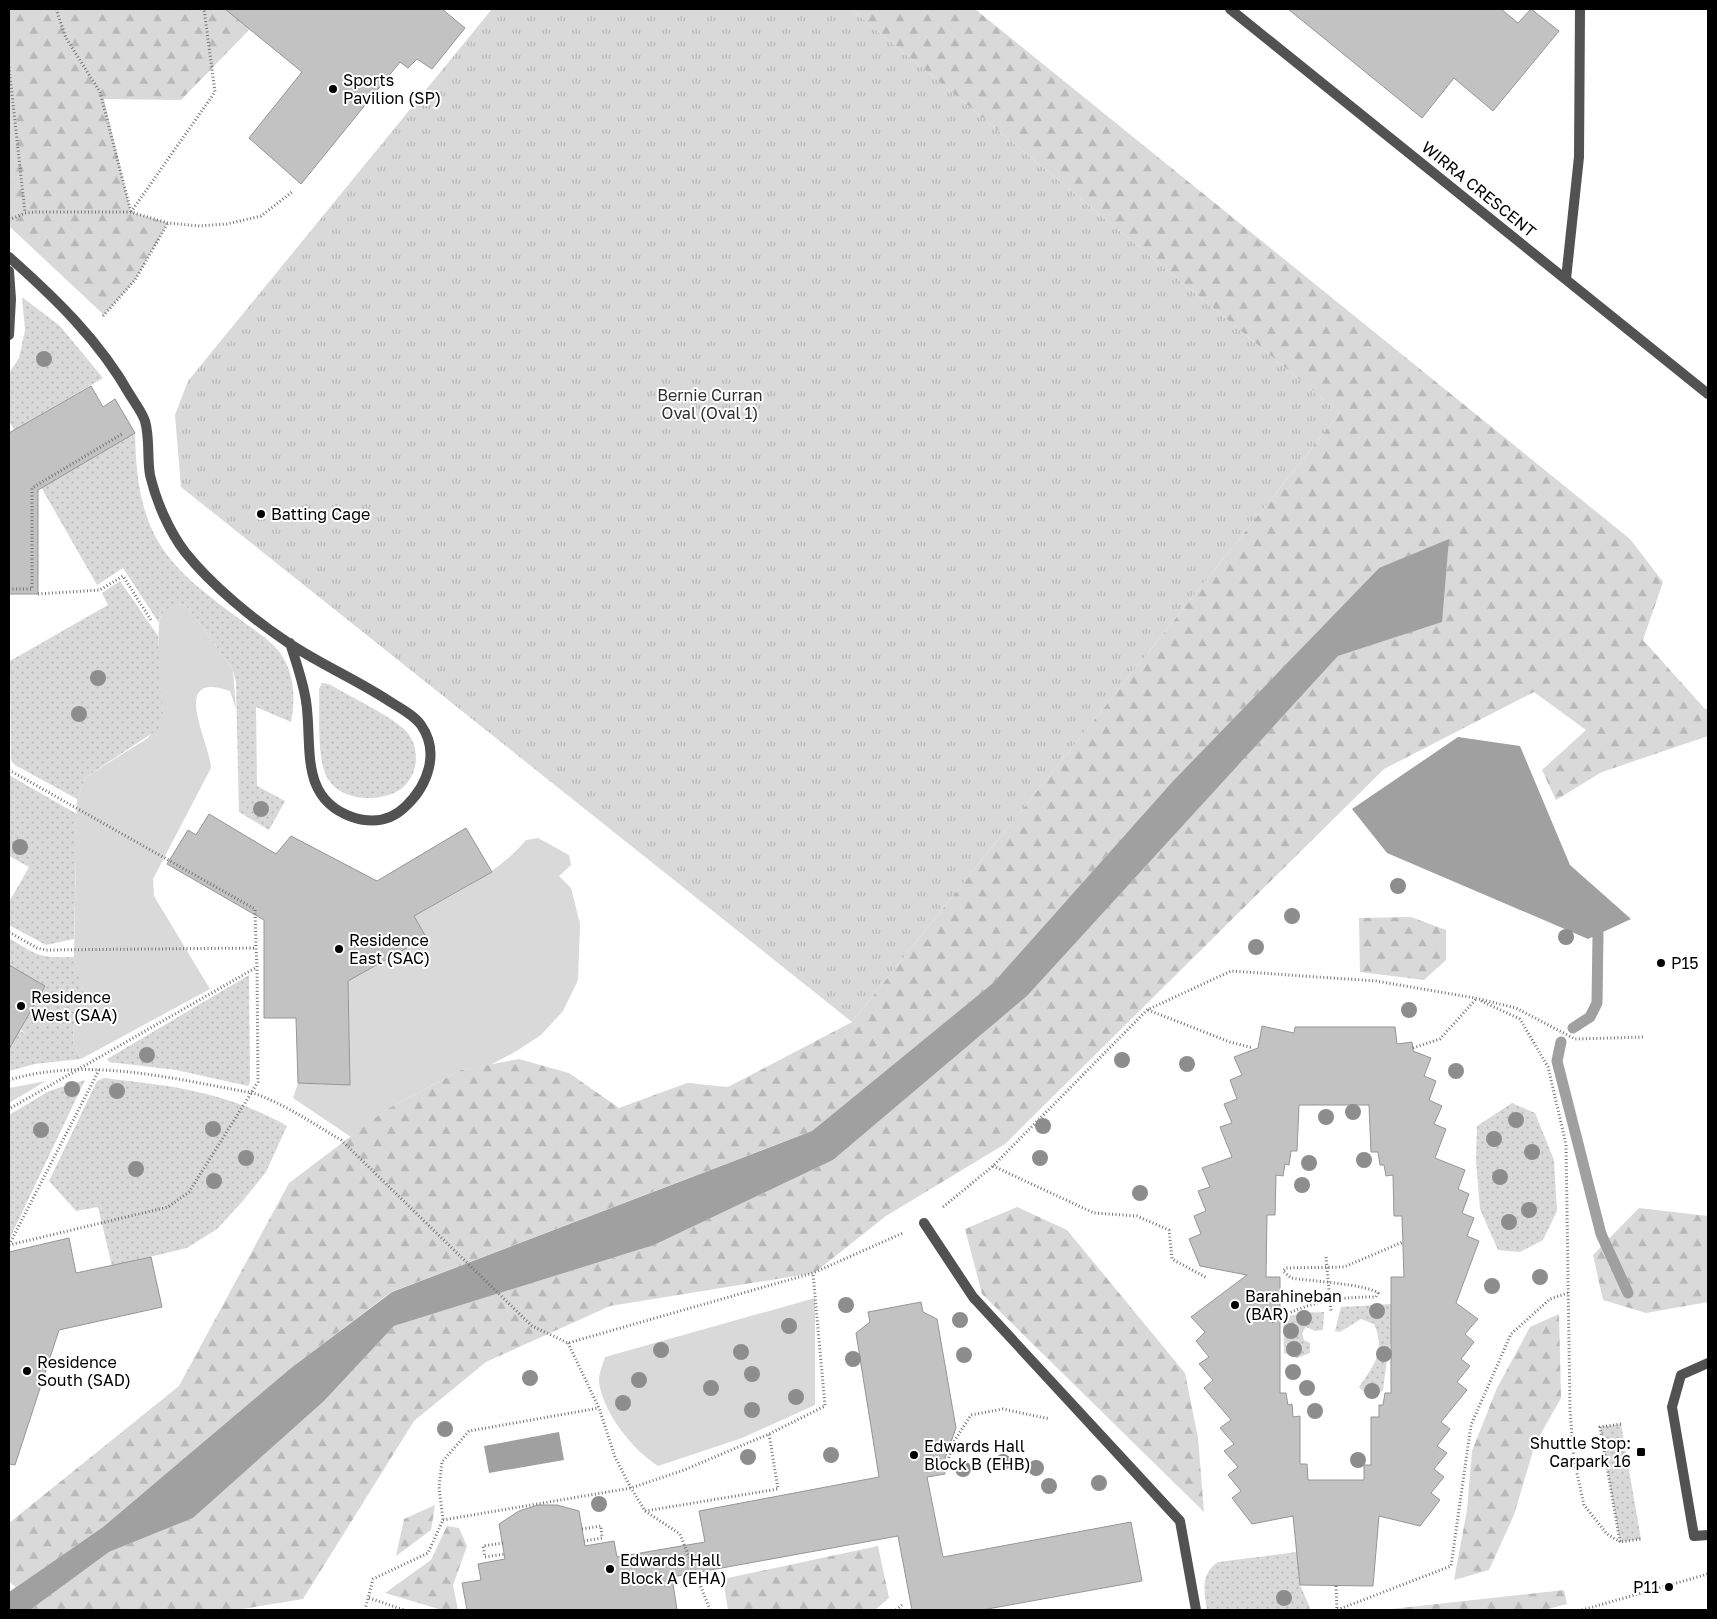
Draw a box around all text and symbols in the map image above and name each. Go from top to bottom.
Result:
place label: Sports Pavilion (SP) [343,70,441,108]
marker: Sports Pavilion (SP) [327,83,339,95]
street label: WIRRA CRESCENT [1418,137,1540,241]
park label: Bernie Curran Oval (Oval 1) [657,385,763,423]
place label: Batting Cage [271,504,370,524]
marker: Batting Cage [255,508,267,520]
place label: Residence East (SAC) [349,930,430,968]
marker: Residence East (SAC) [333,943,345,955]
place label: P15 [1671,953,1699,973]
marker: P15 [1655,957,1667,969]
place label: Residence West (SAA) [31,987,118,1025]
marker: Residence West (SAA) [15,1000,27,1012]
place label: Barahineban (BAR) [1245,1286,1342,1324]
marker: Barahineban (BAR) [1229,1299,1241,1311]
place label: Residence South (SAD) [37,1352,131,1390]
marker: Residence South (SAD) [21,1365,33,1377]
place label: Shuttle Stop: Carpark 16 [1530,1433,1631,1471]
place label: Edwards Hall Block B (EHB) [924,1436,1031,1474]
marker: Shuttle Stop: Carpark 16 [1635,1446,1647,1458]
marker: Edwards Hall Block B (EHB) [908,1449,920,1461]
place label: Edwards Hall Block A (EHA) [620,1550,727,1588]
marker: Edwards Hall Block A (EHA) [604,1563,616,1575]
place label: P11 [1633,1577,1659,1597]
marker: P11 [1663,1581,1675,1593]

